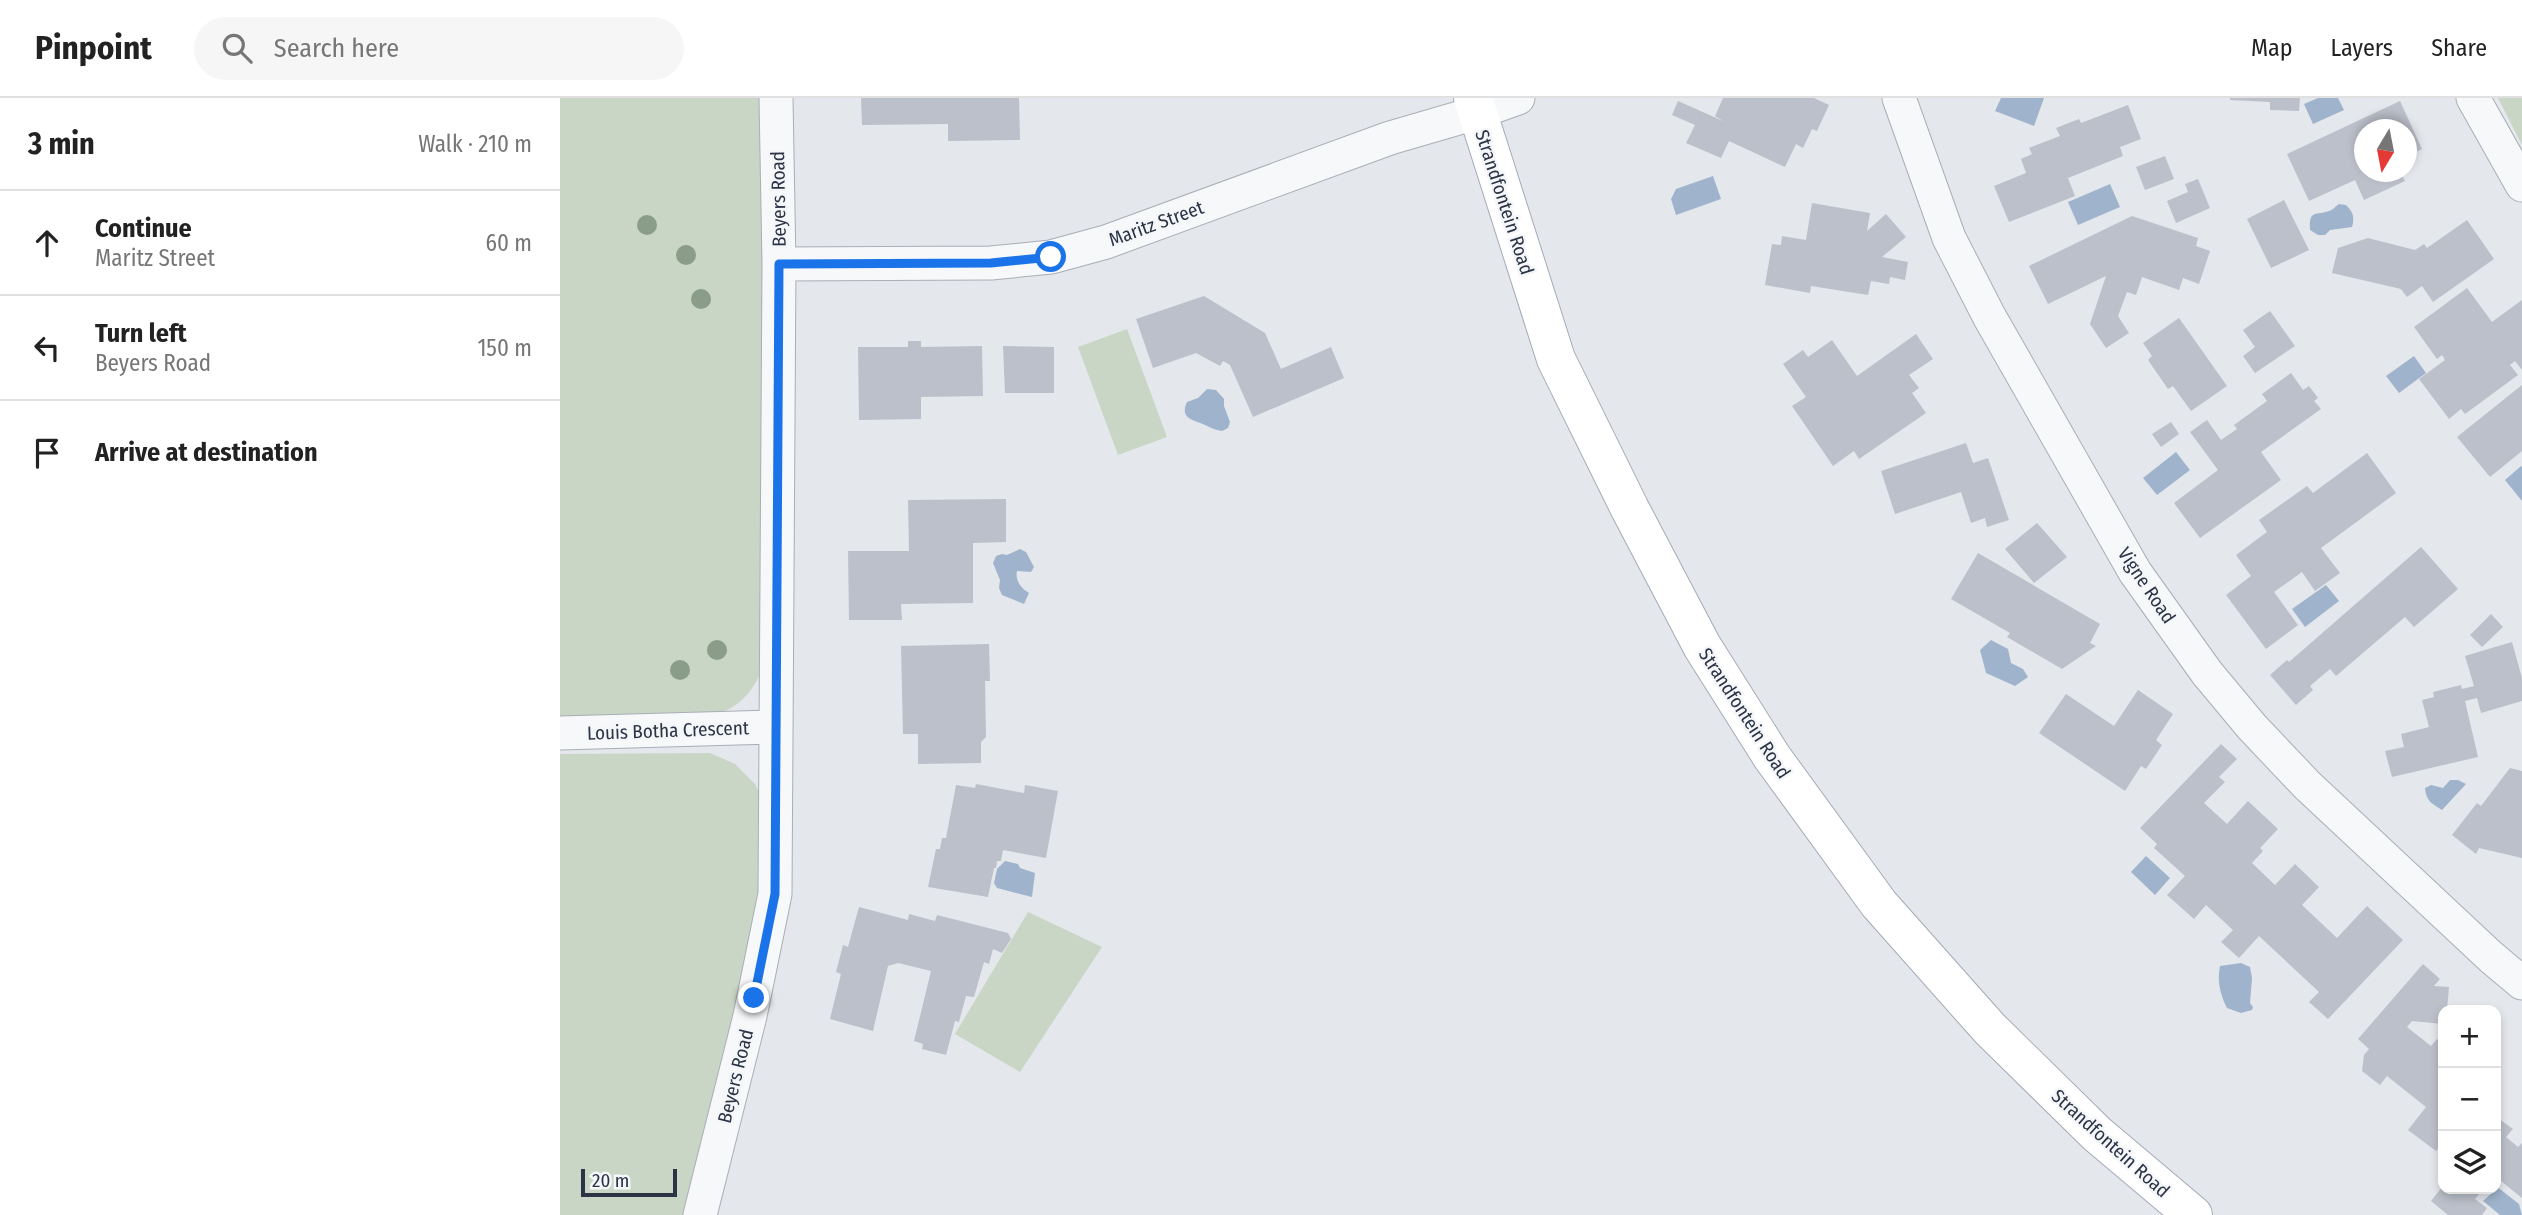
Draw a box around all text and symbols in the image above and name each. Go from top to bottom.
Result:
search box [194,17,684,80]
text: Pinpoint [35,28,152,68]
icon: search [218,29,256,67]
text: Search here [274,33,399,64]
text: Map [2251,34,2293,62]
text: Layers [2331,34,2393,62]
text: Share [2431,34,2487,62]
north arrow [2354,119,2417,182]
text: 3 min [28,126,95,162]
street label: Strandfontein Road [1470,127,1539,277]
text: Walk · 210 m [418,130,532,158]
street label: Beyers Road [766,151,791,247]
street label: Maritz Street [1106,195,1207,251]
text: Continue [95,213,192,244]
icon: ahead [28,224,66,262]
text: 60 m [486,229,532,257]
route start [1035,241,1066,272]
text: Maritz Street [95,244,215,272]
text: Turn left [95,318,187,349]
icon: left [28,329,66,367]
text: 150 m [477,334,532,362]
text: Beyers Road [95,349,211,377]
icon: arrive [28,434,66,472]
text: Arrive at destination [95,437,318,468]
street label: Vigne Road [2113,543,2180,628]
street label: Strandfontein Road [1694,644,1795,783]
street label: Louis Botha Crescent [587,716,750,745]
route end [738,982,769,1013]
map controls [2438,1005,2501,1194]
button: + [2438,1005,2501,1068]
street label: Beyers Road [713,1027,758,1125]
button: − [2438,1068,2501,1131]
street label: Strandfontein Road [2047,1084,2174,1202]
button: layers [2438,1131,2501,1194]
scale bar [581,1166,677,1198]
text: 20 m [592,1169,629,1192]

